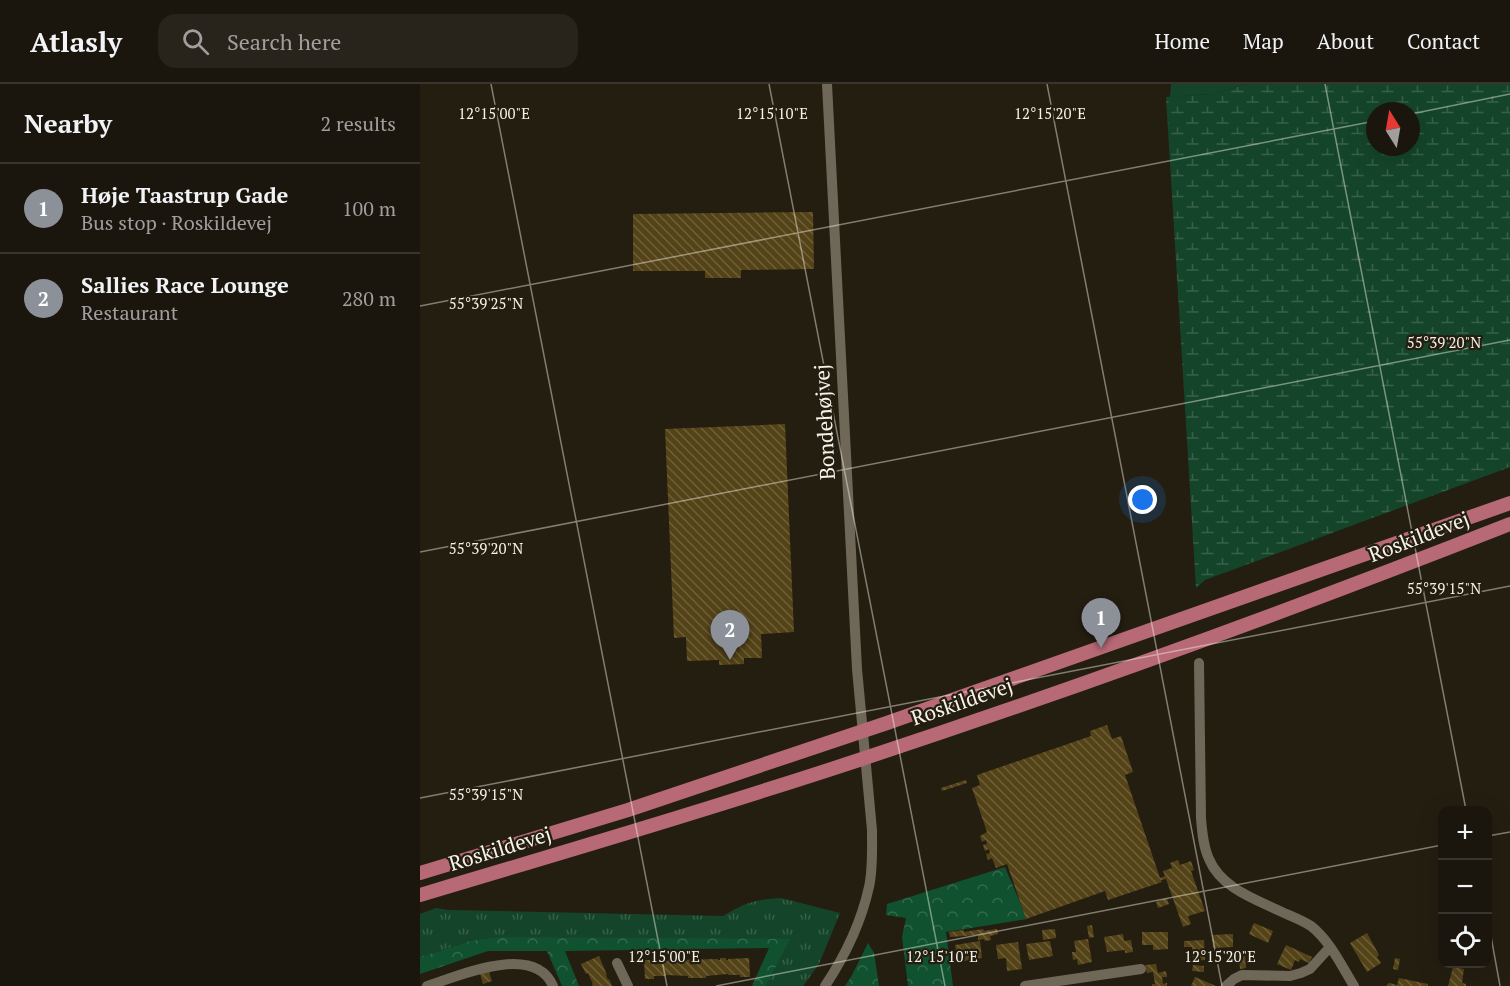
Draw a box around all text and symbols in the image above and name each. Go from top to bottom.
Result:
search box [158,14,578,68]
text: Atlasly [30,23,122,60]
icon: search [179,25,212,58]
text: Search here [227,27,341,56]
text: Home [1154,27,1210,55]
text: Map [1243,27,1284,55]
text: About [1317,27,1374,55]
text: Contact [1407,27,1480,55]
north arrow [1366,102,1420,156]
text: 12°15'00"E [458,103,530,123]
text: 12°15'10"E [736,103,808,123]
text: 12°15'20"E [1014,103,1086,123]
text: Nearby [24,106,112,140]
text: 2 results [321,110,396,137]
text: Høje Taastrup Gade [81,180,288,209]
text: 1 [38,195,49,222]
text: 100 m [342,195,396,222]
text: Bus stop · Roskildevej [81,209,272,236]
text: Sallies Race Lounge [81,270,289,299]
text: 2 [38,285,49,312]
text: 280 m [342,285,396,312]
text: 55°39'25"N [449,293,523,313]
text: Restaurant [81,299,178,326]
text: 55°39'20"N [1407,332,1481,352]
street label: Bondehøjvej [807,363,841,481]
your location [1128,485,1157,514]
street label: Roskildevej [1364,504,1473,568]
text: 55°39'20"N [449,538,523,558]
text: 55°39'15"N [1407,578,1481,598]
pin: 1 [1082,598,1120,648]
pin: 2 [710,610,750,660]
street label: Roskildevej [907,671,1016,732]
text: 55°39'15"N [449,784,523,804]
map controls [1438,806,1492,968]
button: + [1438,806,1492,860]
street label: Roskildevej [445,819,554,877]
button: − [1438,860,1492,914]
button: locate [1438,914,1492,968]
text: 12°15'00"E [628,946,700,966]
text: 12°15'10"E [906,946,978,966]
text: 12°15'20"E [1184,946,1256,966]

